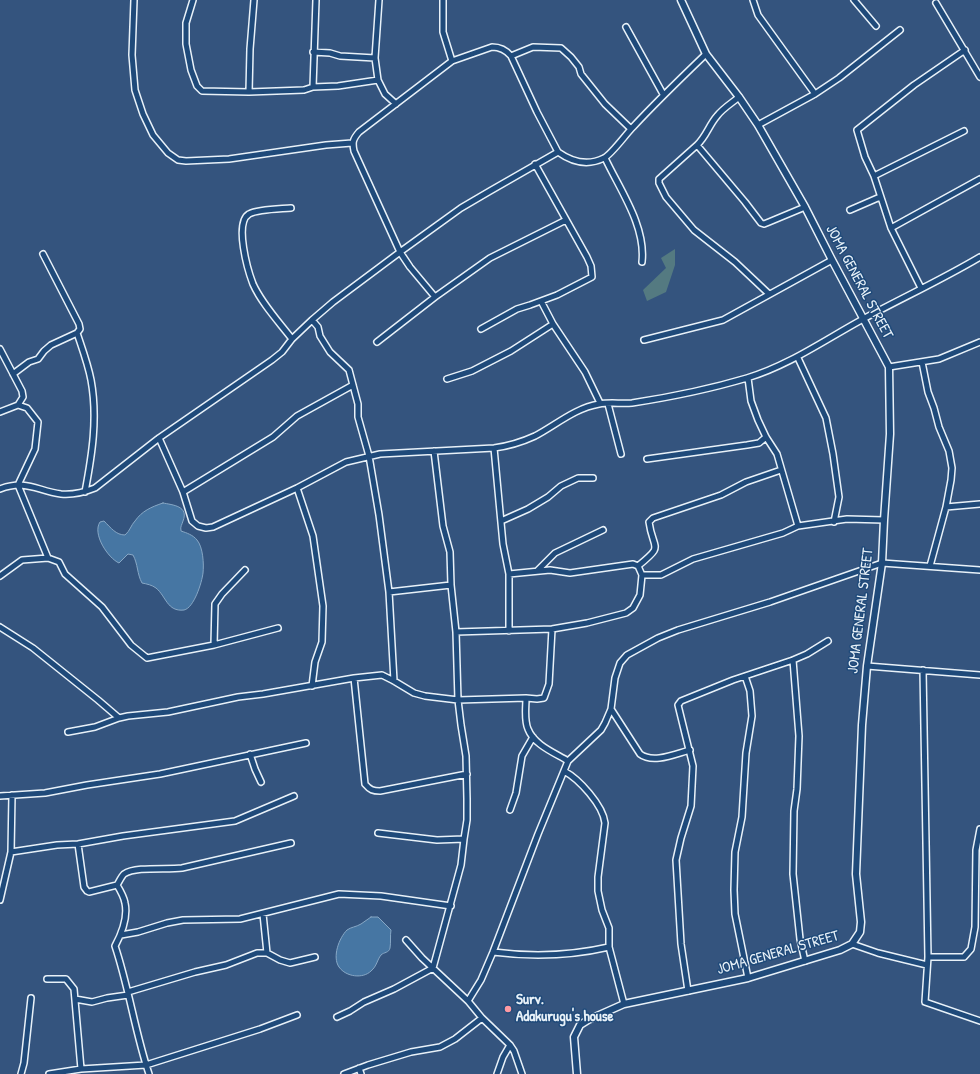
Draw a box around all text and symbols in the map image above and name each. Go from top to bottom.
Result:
street label: JOMA GENERAL STREET [821,222,897,342]
street label: JOMA GENERAL STREET [844,547,878,675]
street label: JOMA GENERAL STREET [715,927,841,979]
place label: Surv. Adakurugu's house [516,991,613,1026]
marker: Surv. Adakurugu's house [503,1004,513,1014]

